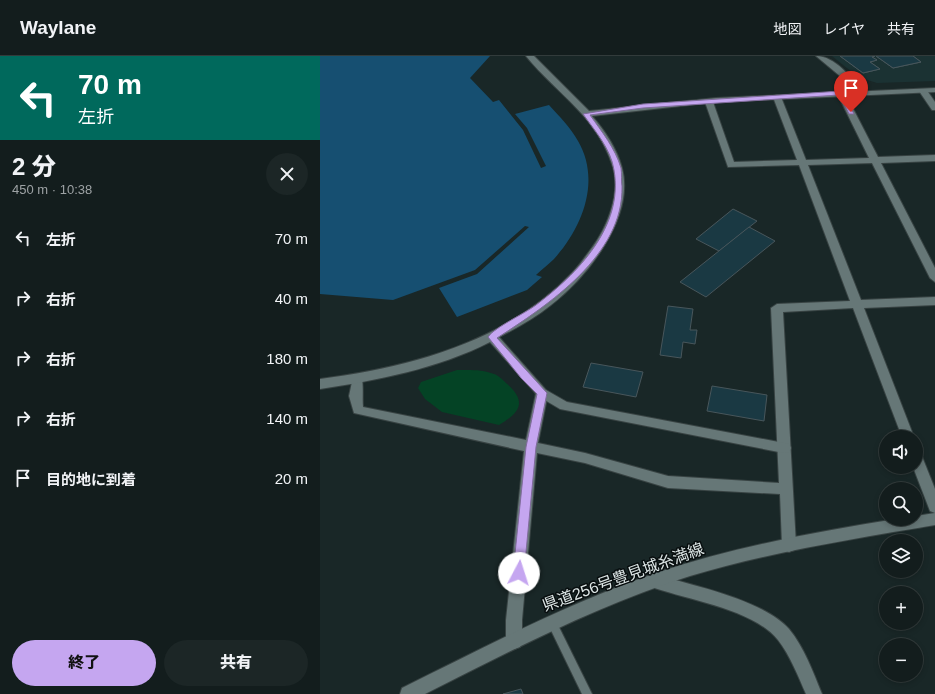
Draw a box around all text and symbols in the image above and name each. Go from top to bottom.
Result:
text: Waylane [20,17,96,38]
text: 地図 [773,21,801,37]
text: レイヤ [823,21,865,37]
text: 共有 [887,21,915,37]
text: 70 m [78,69,142,100]
pin [834,71,868,112]
icon: left [12,72,64,124]
icon: arrive [840,77,862,99]
text: 左折 [78,107,114,127]
text: 2 分 [12,153,56,180]
button: close [266,153,308,195]
text: 450 m · 10:38 [12,182,92,197]
icon: left [12,227,34,249]
text: 70 m [275,230,308,247]
text: 左折 [46,231,76,248]
icon: right [12,287,34,309]
text: 40 m [275,290,308,307]
text: 右折 [46,291,76,308]
icon: right [12,347,34,369]
text: 180 m [266,350,308,367]
text: 右折 [46,351,76,368]
icon: right [12,407,34,429]
text: 140 m [266,410,308,427]
text: 右折 [46,411,76,428]
map controls [879,430,923,682]
button: sound [879,430,923,474]
icon: arrive [12,467,34,489]
text: 20 m [275,470,308,487]
text: 目的地に到着 [46,471,136,488]
button: search [879,482,923,526]
button: layers [879,534,923,578]
street label: 県道256号豊見城糸満線 [540,540,706,614]
position arrow [498,552,540,594]
button: + [879,586,923,630]
button: − [879,638,923,682]
button: 終了 [12,640,156,686]
button: 共有 [164,640,308,686]

